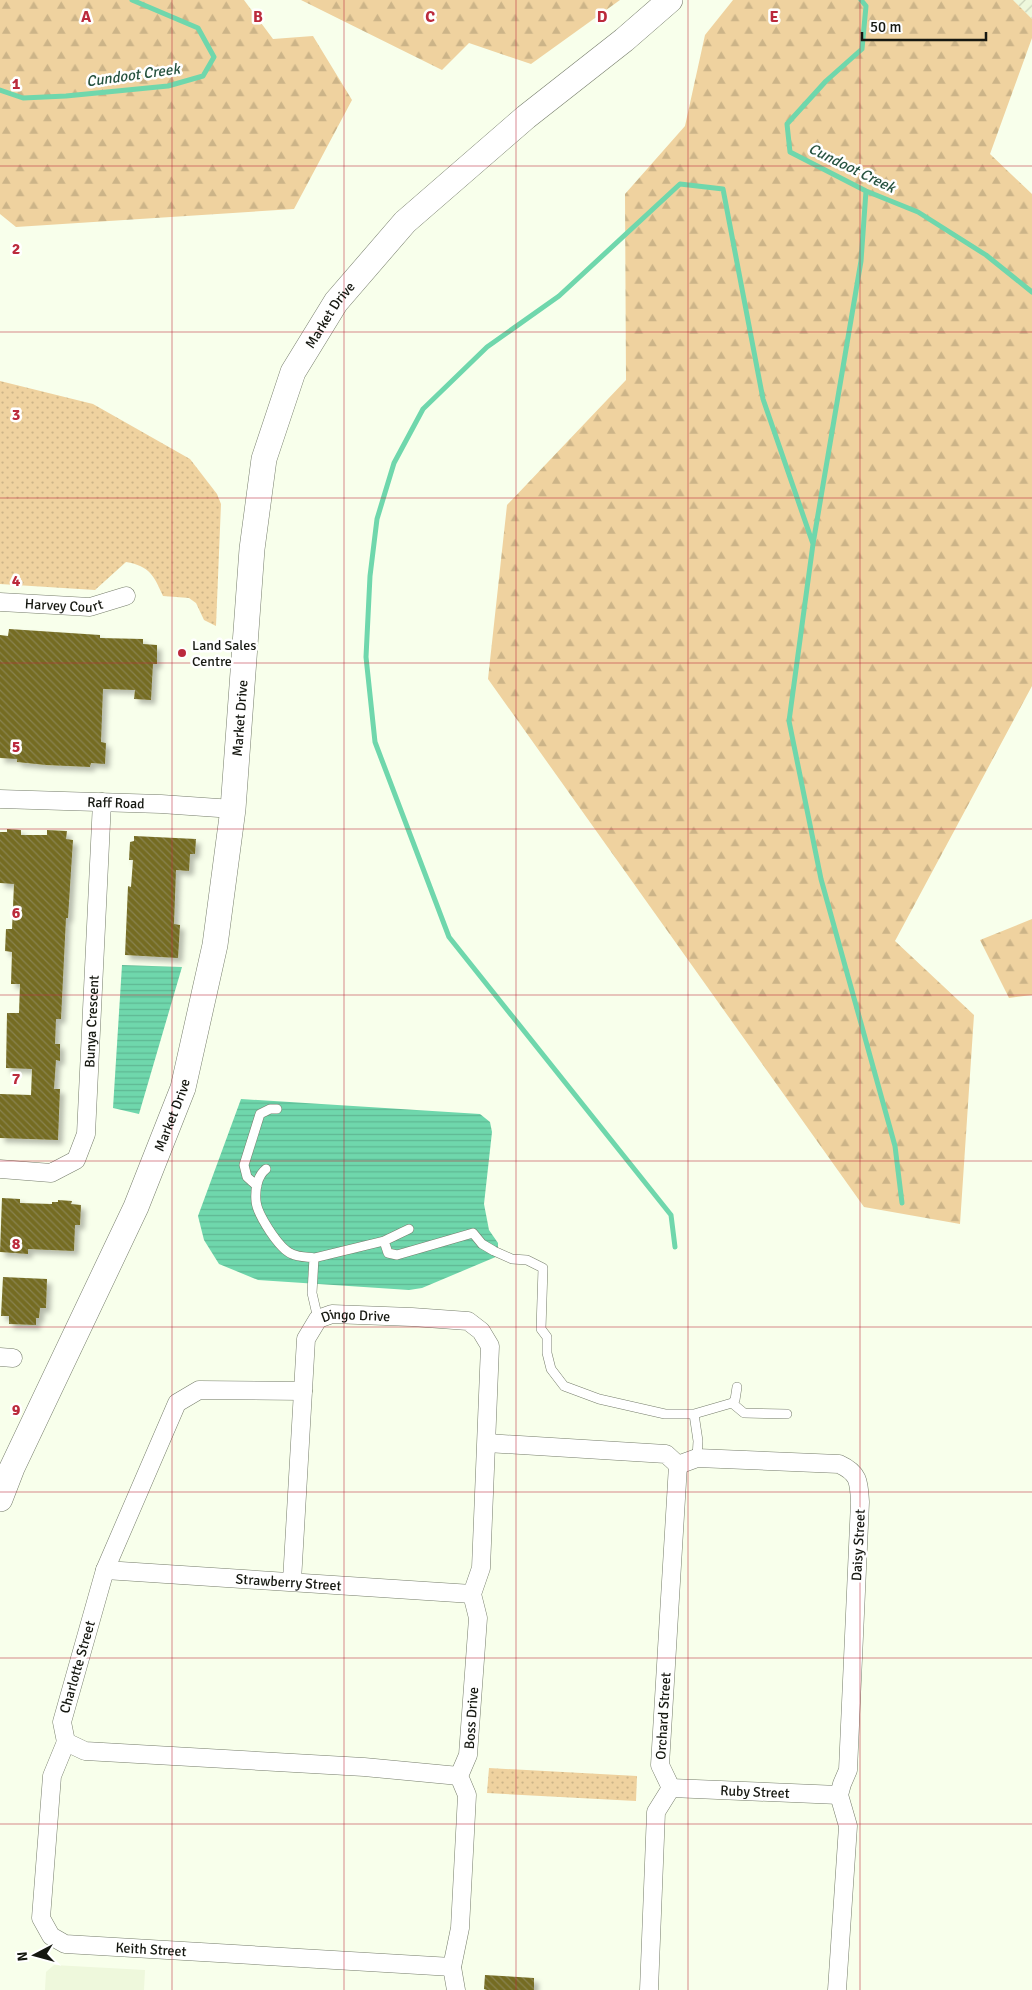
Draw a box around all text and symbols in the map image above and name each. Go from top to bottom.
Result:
text: A [81,7,92,27]
text: B [253,7,263,27]
text: C [425,7,435,27]
text: D [597,7,608,27]
text: E [769,7,779,27]
scale bar [862,10,986,42]
text: 50 m [870,18,901,36]
water label: Cundoot Creek [85,59,182,90]
text: 1 [12,74,21,94]
water label: Cundoot Creek [806,139,900,197]
text: 2 [12,239,20,259]
street label: Market Drive [302,278,359,352]
text: 3 [12,405,20,425]
text: 4 [12,571,21,591]
street label: Harvey Court [24,595,105,616]
place label: Land Sales Centre [192,637,256,670]
marker: Land Sales Centre [176,647,188,659]
street label: Market Drive [229,679,251,757]
text: 5 [12,737,20,757]
street label: Raff Road [87,794,145,812]
text: 6 [12,903,21,923]
street label: Bunya Crescent [81,975,103,1068]
text: 7 [12,1069,21,1089]
street label: Market Drive [151,1077,194,1154]
text: 8 [12,1234,21,1254]
street label: Dingo Drive [319,1306,390,1326]
text: 9 [12,1400,21,1420]
street label: Daisy Street [848,1508,869,1581]
street label: Strawberry Street [235,1571,342,1594]
street label: Charlotte Street [56,1619,99,1715]
street label: Orchard Street [652,1672,675,1760]
street label: Boss Drive [461,1686,482,1750]
street label: Ruby Street [720,1782,790,1802]
north arrow [10,1930,60,1980]
street label: Keith Street [115,1939,187,1960]
text: N [14,1951,32,1962]

